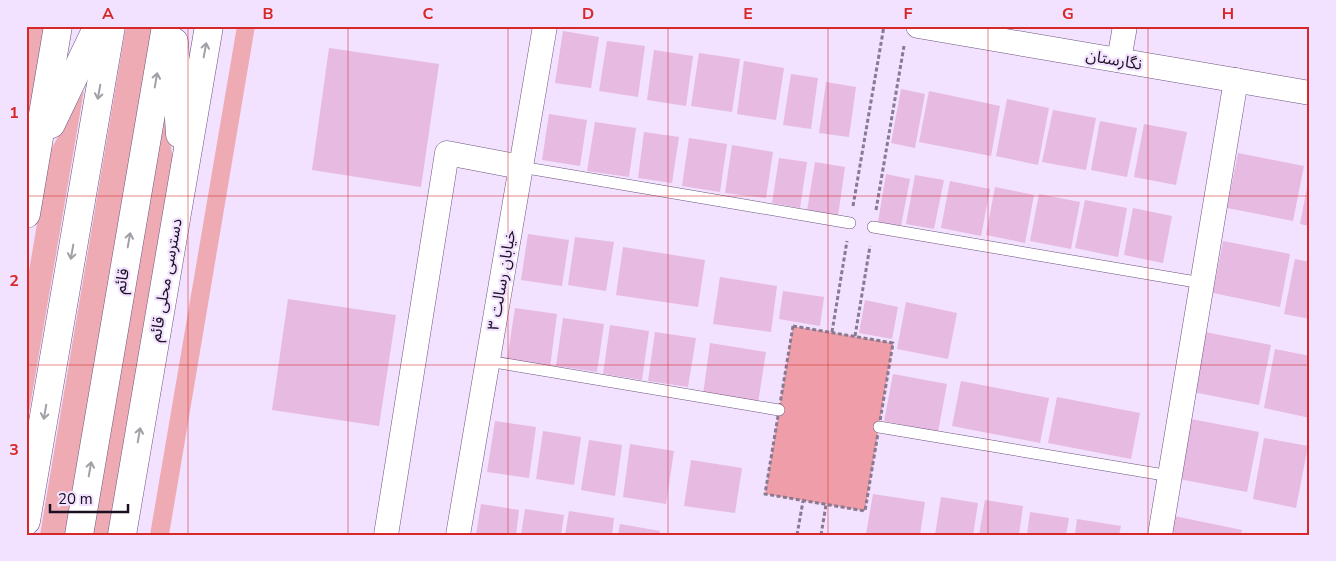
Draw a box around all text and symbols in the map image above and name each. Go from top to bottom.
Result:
text: A [102,3,114,25]
text: B [262,3,274,25]
text: C [423,3,434,25]
text: D [582,3,594,25]
text: E [743,3,753,25]
text: F [904,3,913,25]
text: G [1062,3,1074,25]
text: H [1222,3,1234,25]
one-way arrow [200,43,210,59]
street label: نگارستان [1084,44,1144,76]
one-way arrow [152,72,162,88]
one-way arrow [94,83,104,99]
text: 1 [9,102,19,124]
street label: دسترسی محلی قائم [144,217,189,344]
street label: خیابان رسالت ۳ [482,228,522,332]
one-way arrow [125,233,135,249]
one-way arrow [67,243,77,259]
street label: قائم [109,267,136,295]
text: 2 [9,270,19,292]
one-way arrow [39,404,49,420]
one-way arrow [135,427,145,443]
text: 3 [9,439,19,461]
one-way arrow [86,462,96,478]
scale bar [50,481,128,513]
text: 20 m [58,489,93,509]

